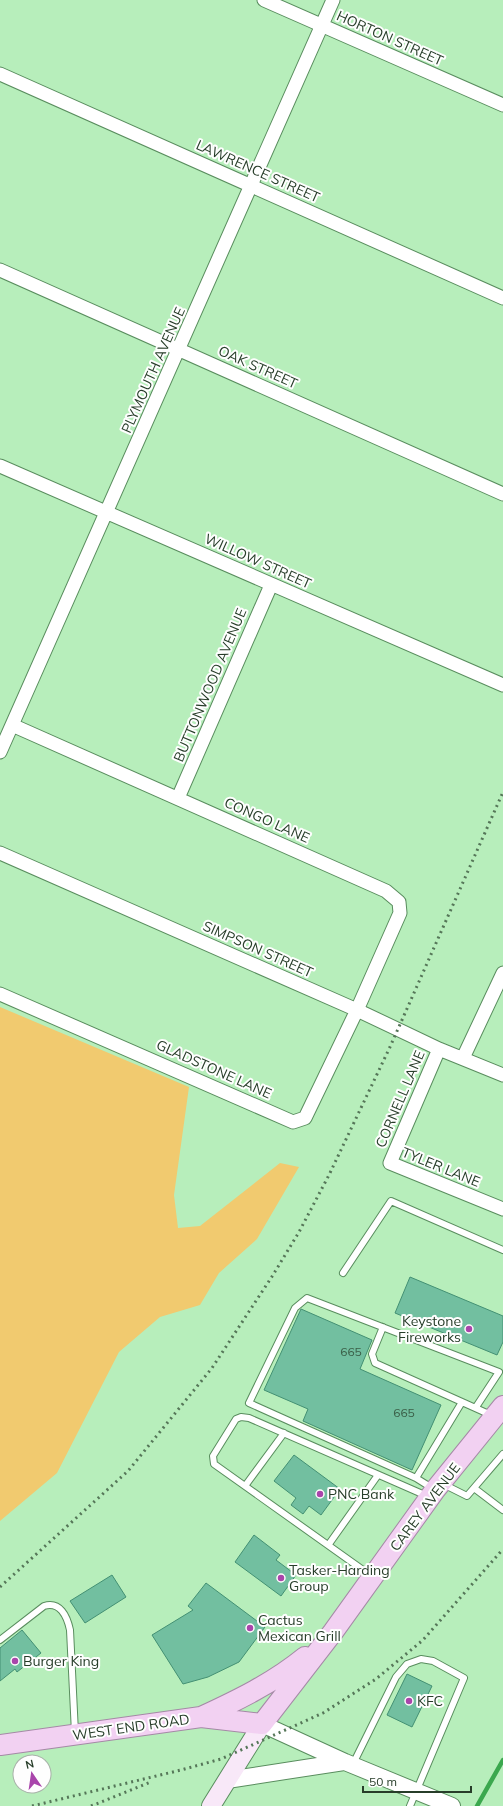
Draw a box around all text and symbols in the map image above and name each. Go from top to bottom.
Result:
street label: HORTON STREET [334,6,447,70]
street label: LAWRENCE STREET [193,136,323,207]
street label: PLYMOUTH AVENUE [117,304,189,436]
street label: OAK STREET [216,342,301,393]
street label: WILLOW STREET [202,529,315,593]
street label: BUTTONWOOD AVENUE [169,606,251,764]
street label: CONGO LANE [222,793,312,847]
street label: SIMPSON STREET [200,917,316,982]
street label: GLADSTONE LANE [154,1036,274,1102]
street label: CORNELL LANE [371,1048,429,1150]
street label: TYLER LANE [399,1143,483,1191]
place label: Keystone Fireworks [398,1312,461,1346]
marker: Keystone Fireworks [464,1324,474,1334]
house number: 665 [340,1344,362,1359]
house number: 665 [393,1405,415,1420]
street label: CAREY AVENUE [386,1459,464,1555]
place label: PNC Bank [328,1485,395,1503]
marker: PNC Bank [315,1489,325,1499]
place label: Tasker-Harding Group [289,1561,390,1595]
marker: Tasker-Harding Group [276,1573,286,1583]
place label: Cactus Mexican Grill [258,1611,341,1645]
marker: Cactus Mexican Grill [245,1623,255,1633]
place label: Burger King [23,1652,99,1670]
marker: Burger King [10,1656,20,1666]
place label: KFC [417,1692,443,1710]
marker: KFC [404,1696,414,1706]
street label: WEST END ROAD [71,1710,191,1744]
north arrow [12,1754,52,1794]
text: N [24,1757,35,1772]
scale bar [363,1768,471,1794]
text: 50 m [369,1774,397,1789]

